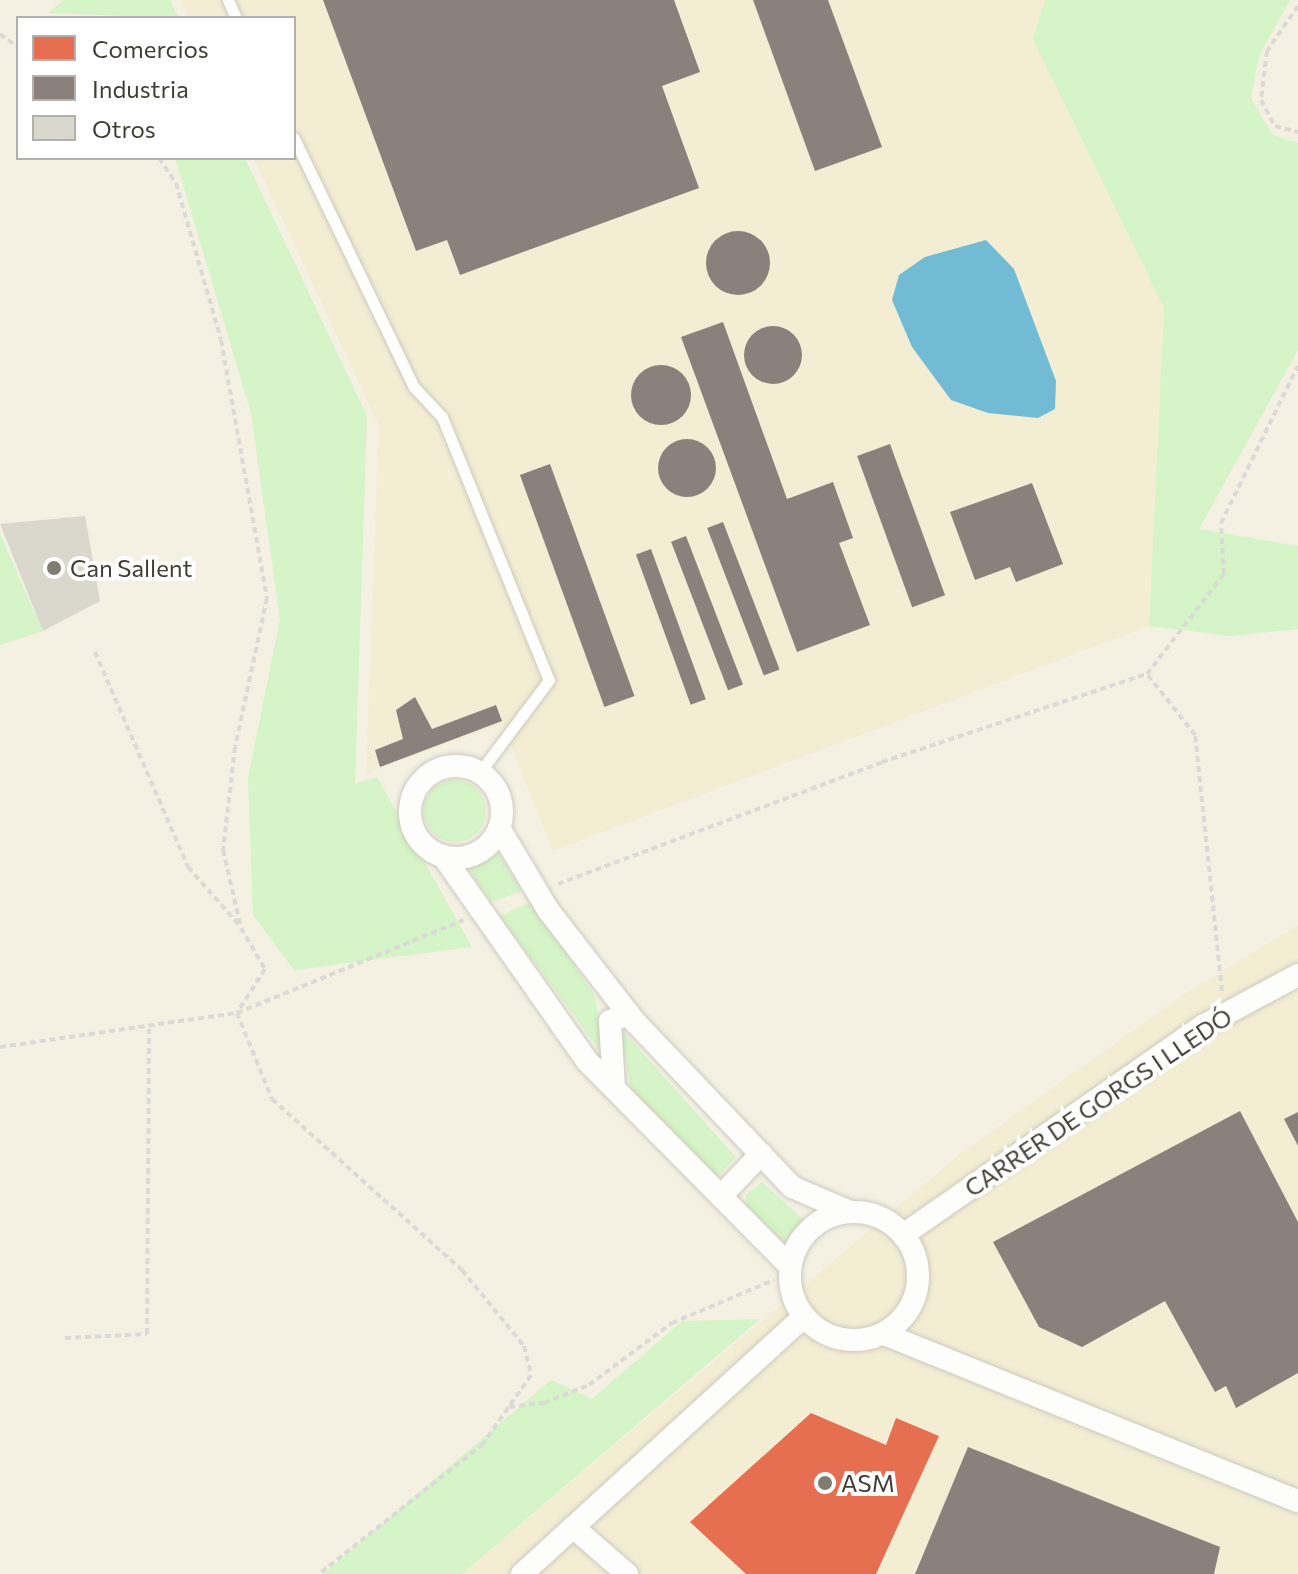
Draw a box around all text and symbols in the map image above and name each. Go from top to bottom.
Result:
legend [16,16,296,160]
text: Comercios [92,34,209,63]
text: Industria [92,74,189,103]
text: Otros [92,114,156,143]
place label: Can Sallent [70,554,192,582]
marker: Can Sallent [45,559,63,577]
street label: CARRER DE GORGS I LLEDÓ [959,1002,1237,1202]
place label: ASM [841,1469,895,1497]
marker: ASM [816,1474,834,1492]

